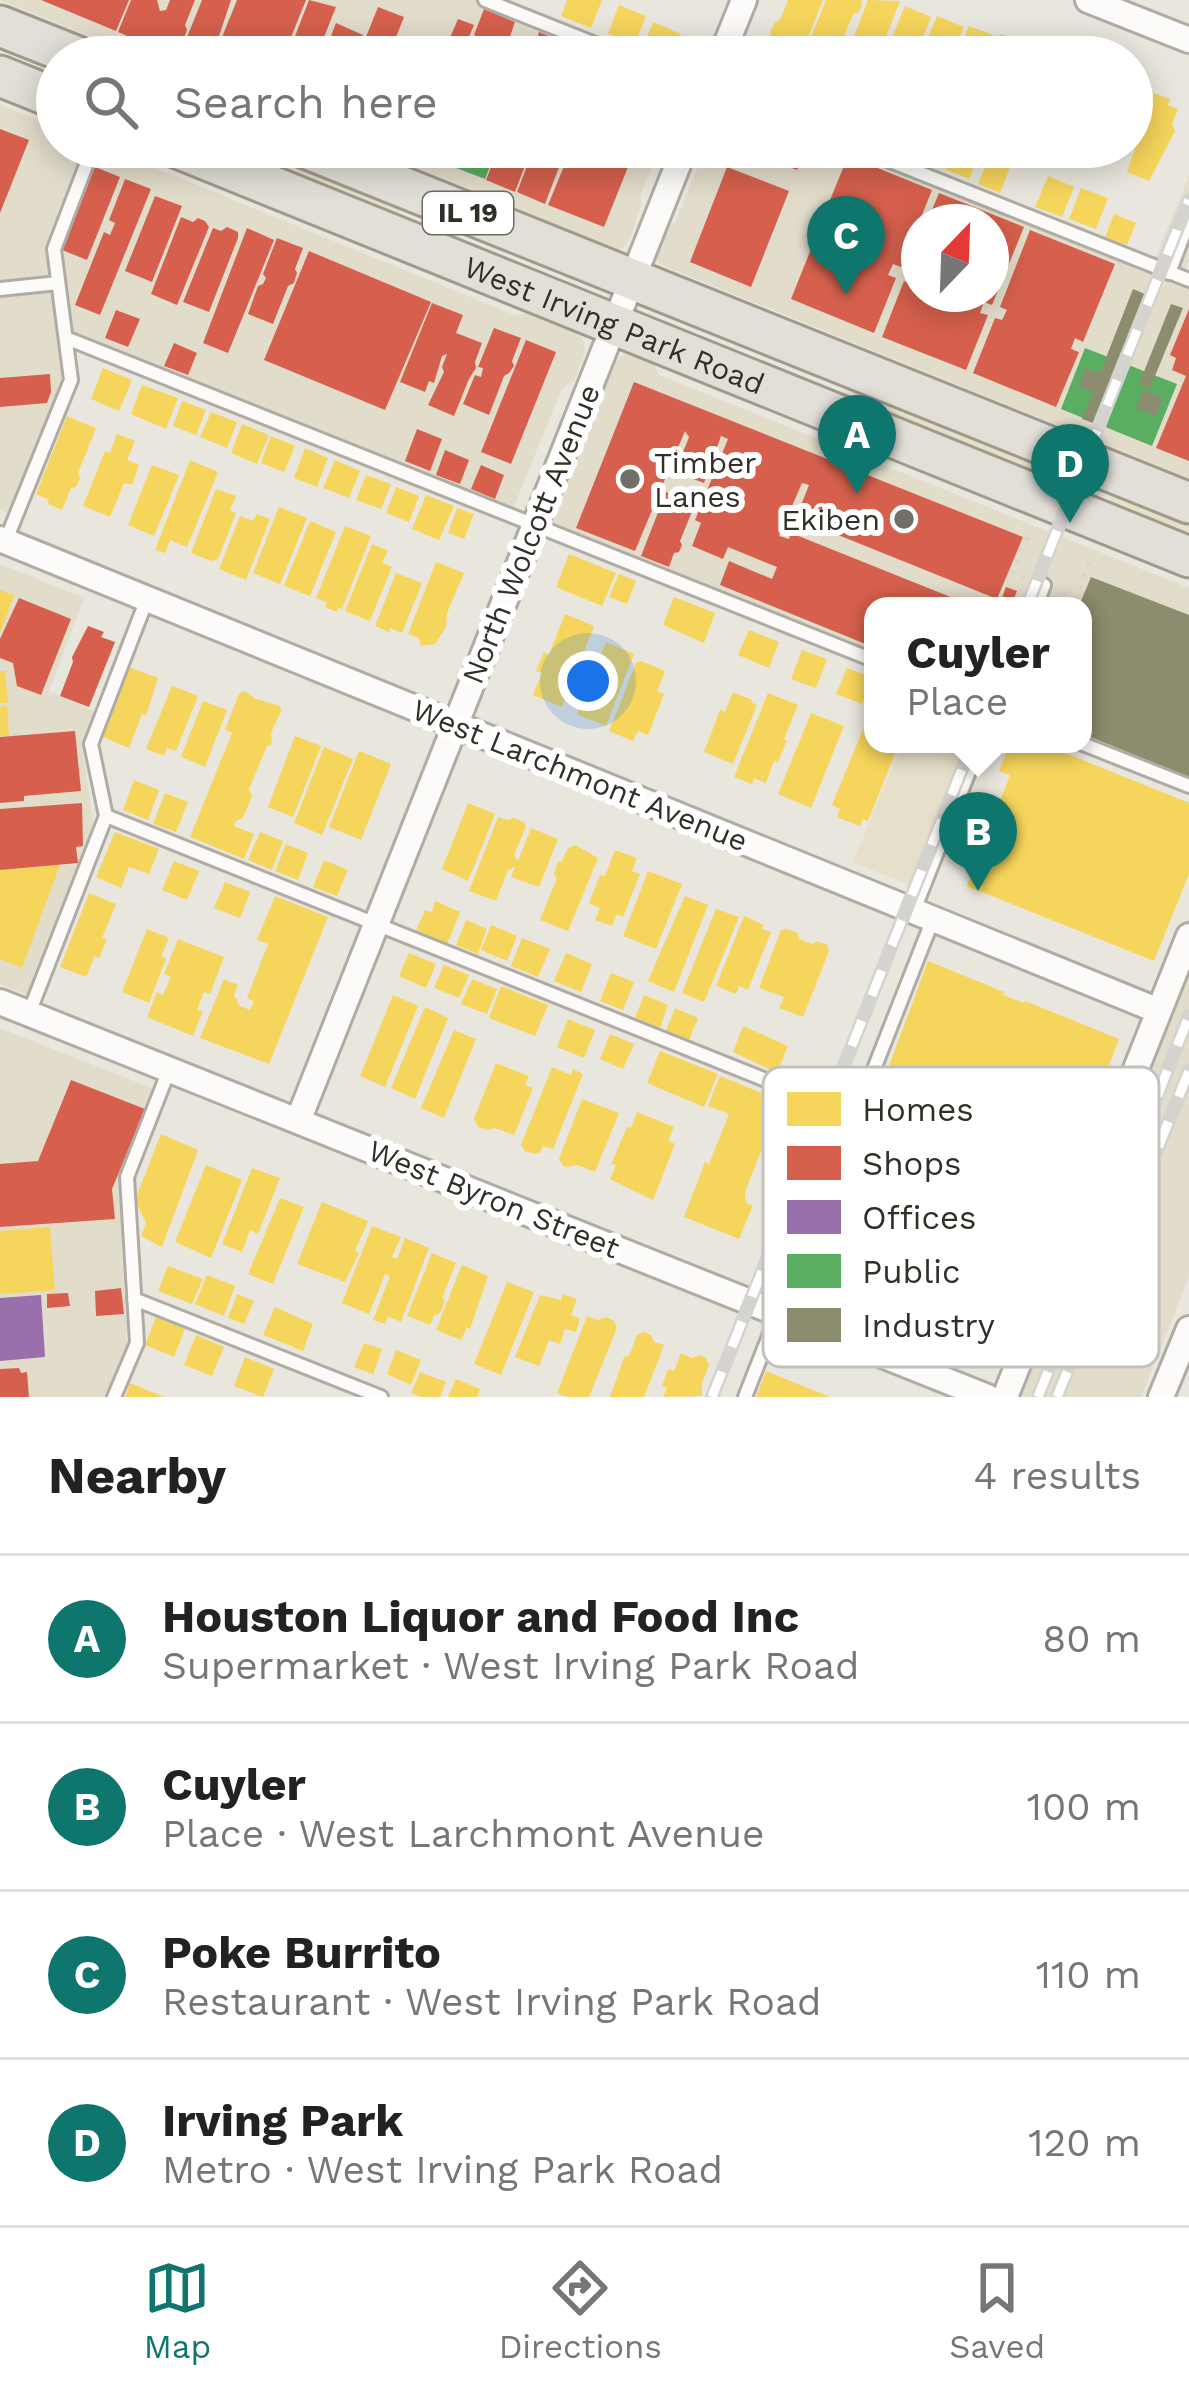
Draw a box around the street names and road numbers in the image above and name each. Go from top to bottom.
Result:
road number: IL 19 [423,192,513,234]
street label: West Irving Park Road [459,248,770,401]
street label: North Wolcott Avenue [455,379,607,689]
street label: West Larchmont Avenue [407,692,753,858]
street label: West Byron Street [363,1133,625,1266]

